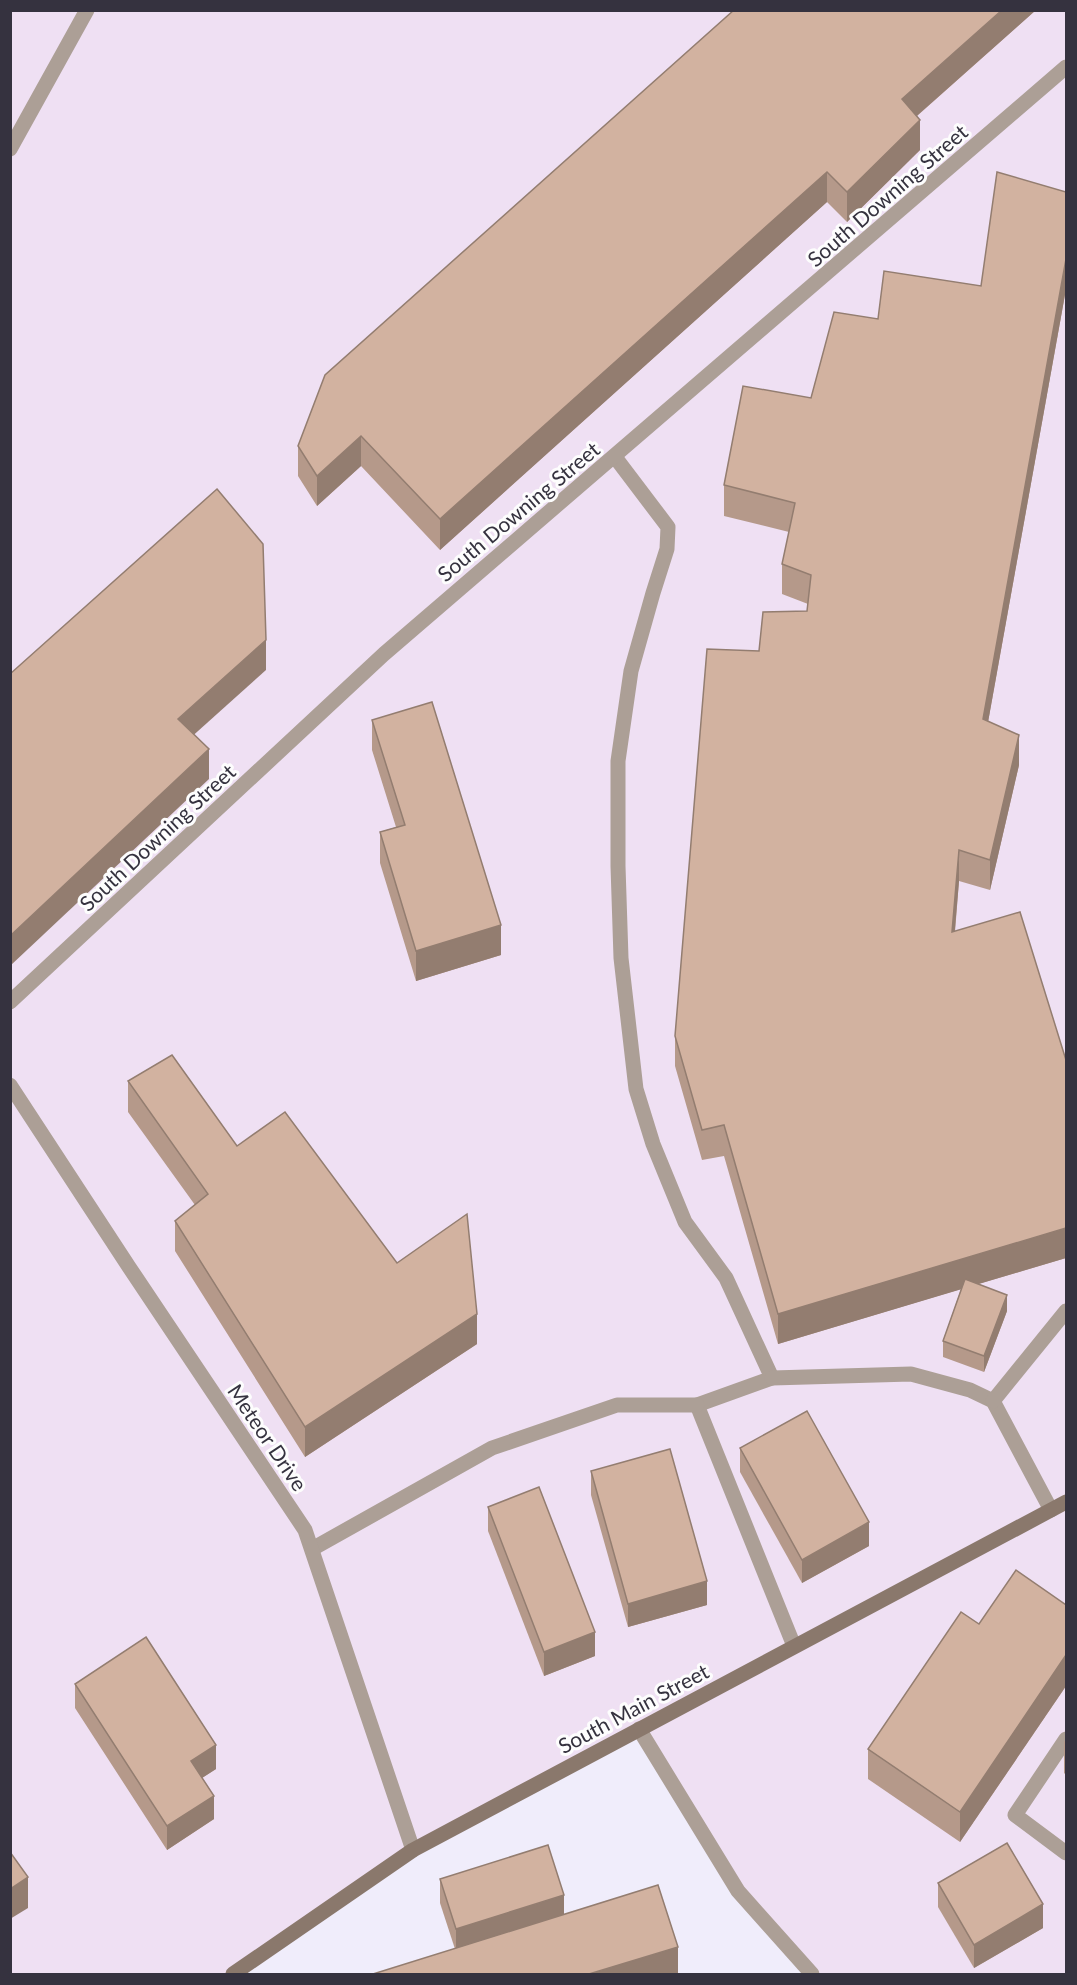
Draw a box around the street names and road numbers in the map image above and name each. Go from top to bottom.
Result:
street label: South Downing Street [802,118,972,271]
street label: South Downing Street [432,436,604,586]
street label: South Downing Street [74,758,240,916]
street label: Meteor Drive [223,1379,313,1495]
street label: South Main Street [554,1658,713,1758]

